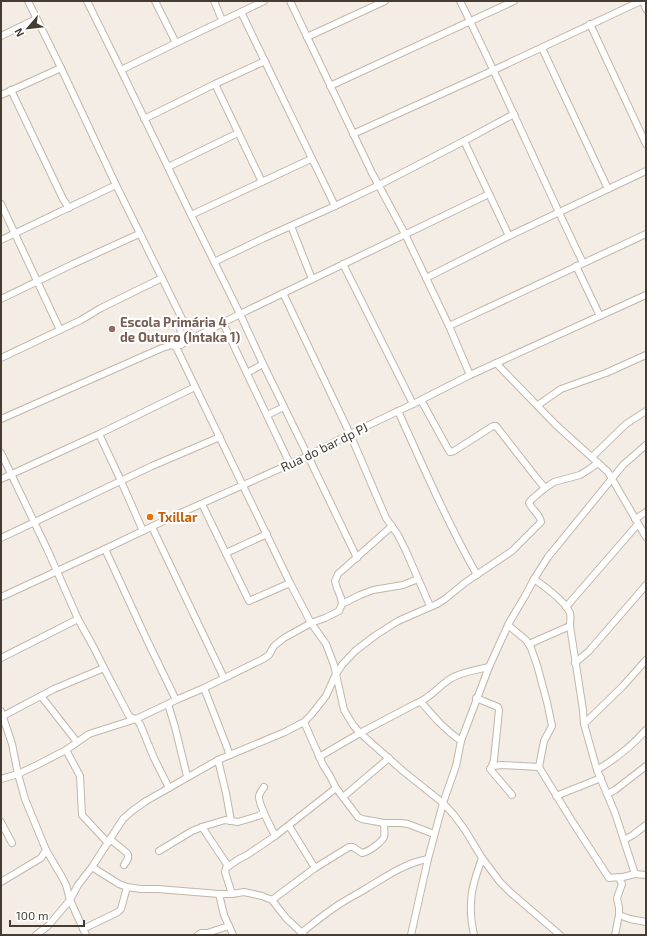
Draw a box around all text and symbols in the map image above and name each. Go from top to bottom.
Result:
north arrow [8,8,48,48]
text: N [11,26,26,39]
place label: Escola Primária 4 de Outuro (Intaka 1) [120,314,240,345]
marker: Escola Primária 4 de Outuro (Intaka 1) [107,324,117,334]
street label: Rua do bar dp PJ [278,419,370,475]
place label: Txillar [158,509,198,525]
marker: Txillar [145,512,155,522]
scale bar [10,902,84,928]
text: 100 m [16,908,48,922]

